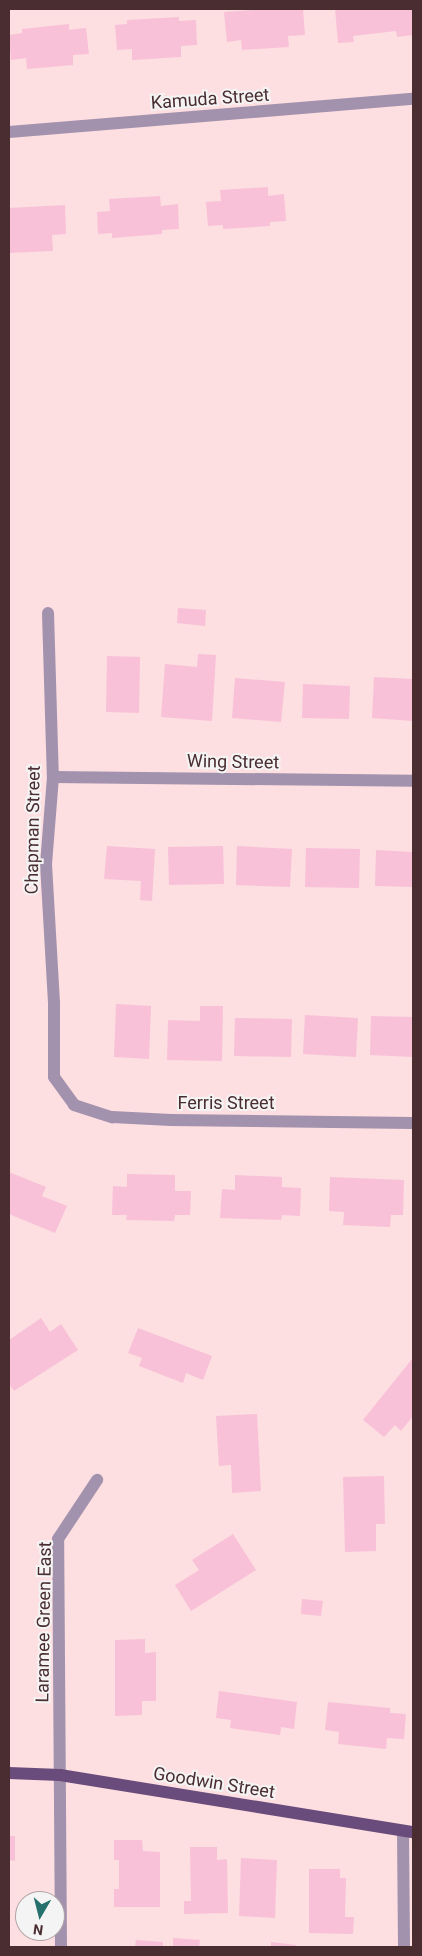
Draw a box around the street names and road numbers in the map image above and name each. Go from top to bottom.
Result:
street label: Kamuda Street [150,84,270,114]
street label: Wing Street [187,750,279,774]
street label: Chapman Street [21,765,45,895]
street label: Ferris Street [177,1092,275,1114]
street label: Laramee Green East [32,1541,56,1703]
street label: Goodwin Street [152,1763,276,1803]

